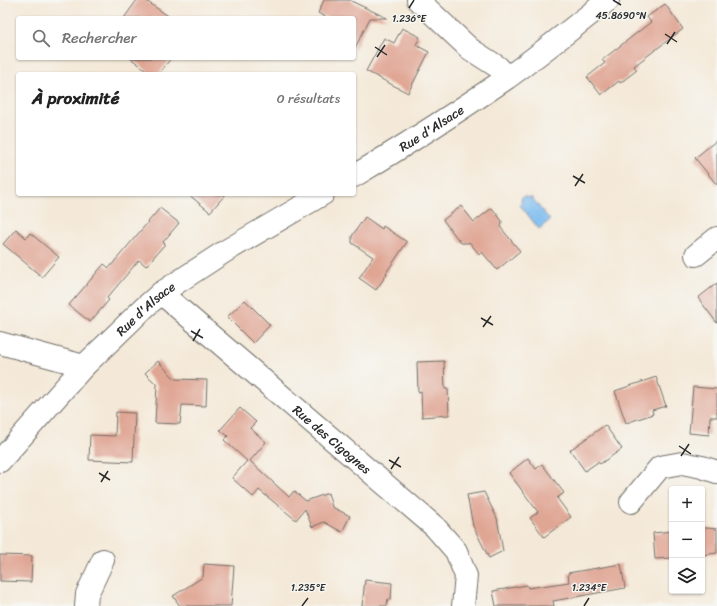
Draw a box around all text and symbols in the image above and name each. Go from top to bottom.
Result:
text: 45.8690°N [596,7,646,25]
text: 1.236°E [392,10,427,28]
search box [16,16,356,60]
text: Rechercher [62,25,137,51]
icon: search [30,27,52,49]
text: À proximité [32,83,119,113]
text: 0 résultats [277,87,340,110]
street label: Rue d'Alsace [394,98,469,158]
street label: Rue d'Alsace [110,275,180,341]
street label: Rue des Cigognes [288,399,377,480]
map controls [669,486,705,594]
button: + [669,486,705,522]
button: − [669,522,705,558]
button: layers [669,558,705,594]
text: 1.235°E [291,579,327,597]
text: 1.234°E [572,579,608,597]

